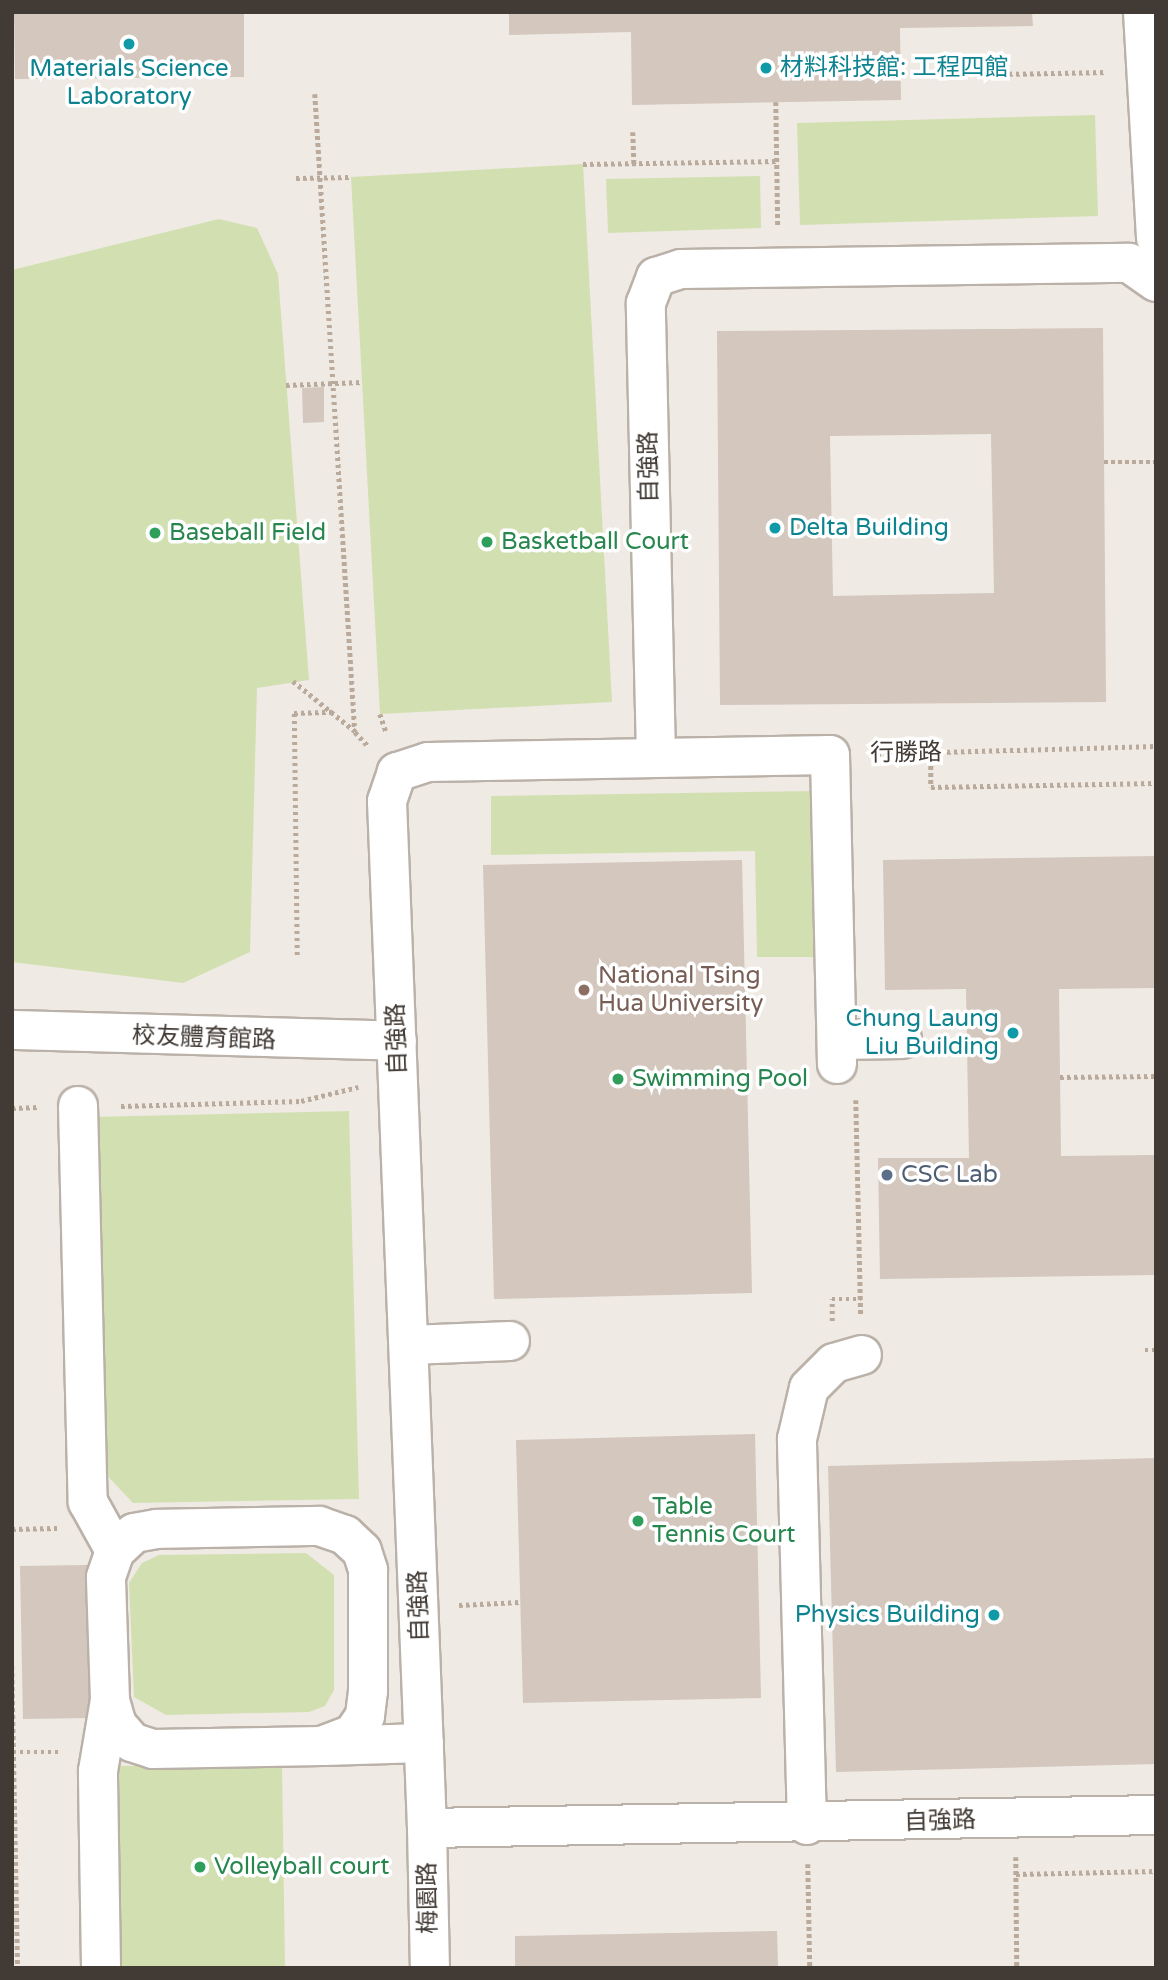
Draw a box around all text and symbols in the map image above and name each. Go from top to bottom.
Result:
marker: Materials Science Laboratory [121,36,137,52]
place label: 材料科技館: 工程四館 [780,54,1008,82]
place label: Materials Science Laboratory [29,55,229,111]
marker: 材料科技館: 工程四館 [758,60,774,76]
street label: 自強路 [634,431,664,503]
place label: Delta Building [789,514,949,542]
place label: Baseball Field [169,519,326,547]
marker: Delta Building [767,520,783,536]
marker: Baseball Field [147,525,163,541]
place label: Basketball Court [501,528,689,556]
marker: Basketball Court [479,534,495,550]
street label: 行勝路 [870,738,942,768]
place label: National Tsing Hua University [598,962,763,1018]
marker: National Tsing Hua University [576,982,592,998]
street label: 自強路 [381,1003,413,1075]
place label: Chung Laung Liu Building [846,1005,999,1061]
street label: 校友體育館路 [132,1021,276,1055]
marker: Chung Laung Liu Building [1005,1025,1021,1041]
place label: Swimming Pool [632,1065,808,1093]
marker: Swimming Pool [610,1071,626,1087]
place label: CSC Lab [901,1161,998,1189]
marker: CSC Lab [879,1167,895,1183]
place label: Table Tennis Court [652,1493,795,1549]
marker: Table Tennis Court [630,1513,646,1529]
street label: 自強路 [403,1570,435,1642]
place label: Physics Building [795,1601,980,1629]
marker: Physics Building [986,1607,1002,1623]
street label: 自強路 [904,1805,976,1837]
place label: Volleyball court [214,1853,389,1881]
marker: Volleyball court [192,1859,208,1875]
street label: 梅園路 [413,1862,443,1934]

